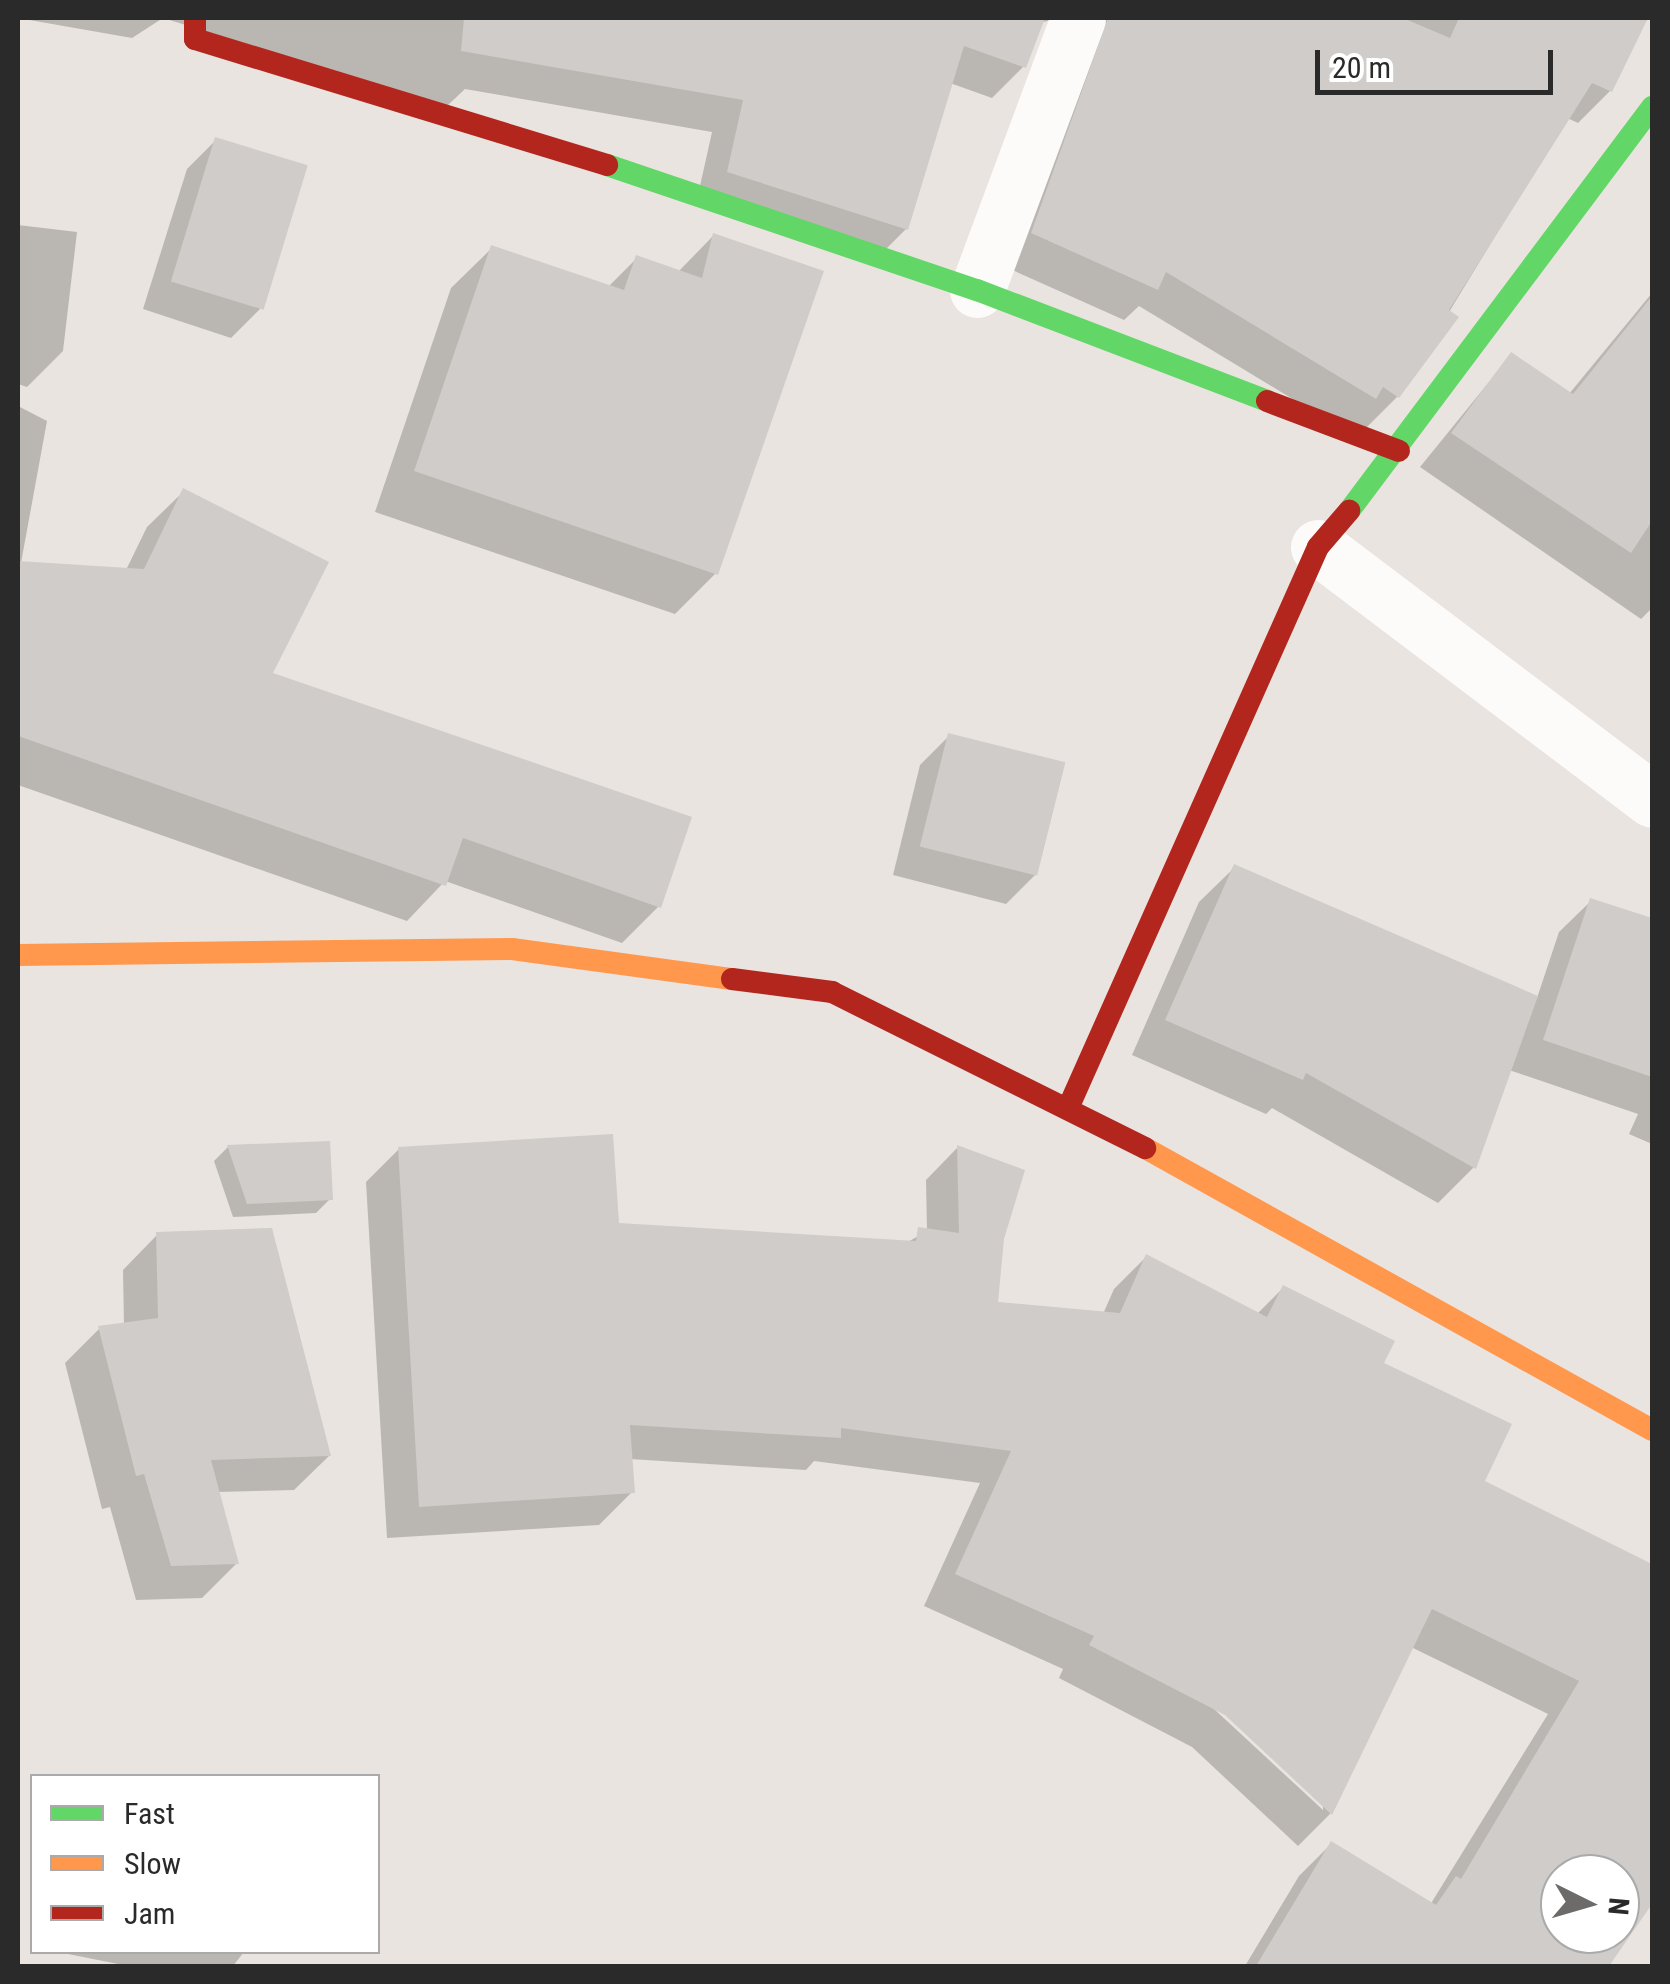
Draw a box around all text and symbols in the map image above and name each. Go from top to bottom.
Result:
scale bar [1320,30,1558,92]
text: 20 m [1332,50,1391,85]
legend [30,1774,380,1954]
text: Fast [124,1796,175,1831]
text: Slow [124,1846,181,1881]
north arrow [1540,1854,1640,1954]
text: Jam [124,1896,175,1931]
text: N [1601,1897,1636,1916]

